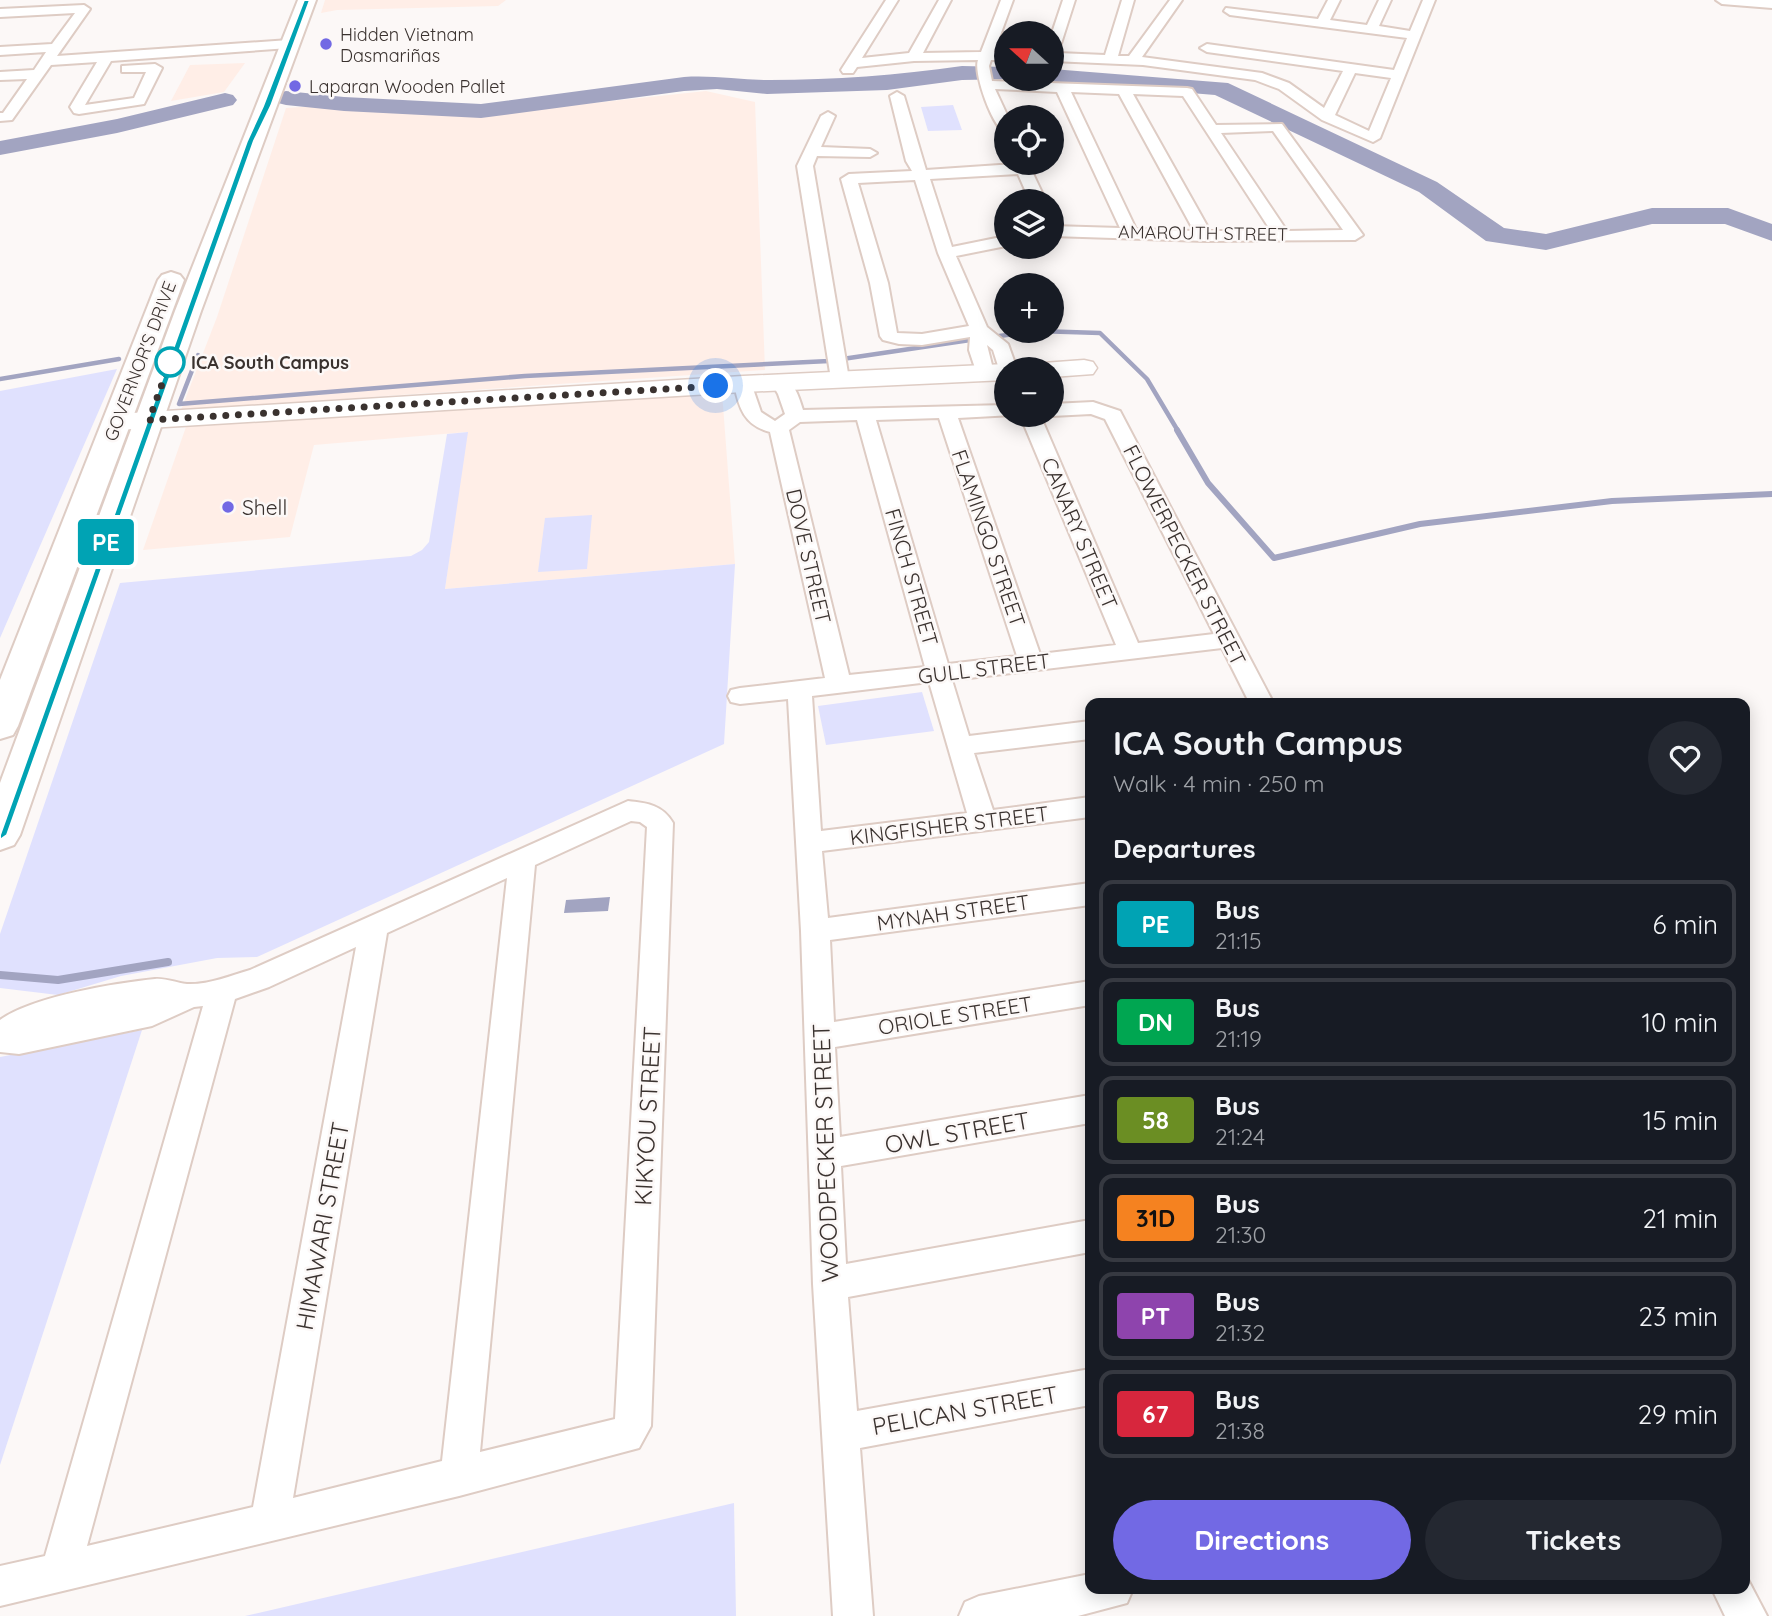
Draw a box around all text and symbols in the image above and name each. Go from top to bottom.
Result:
north arrow [994,21,1064,91]
map controls [994,21,1064,427]
place label: Hidden Vietnam Dasmariñas [340,23,474,67]
marker: Hidden Vietnam Dasmariñas [318,36,334,52]
place label: Laparan Wooden Pallet [309,75,505,98]
marker: Laparan Wooden Pallet [287,78,303,94]
button: locate [994,105,1064,175]
button: layers [994,189,1064,259]
street label: AMAROUTH STREET [1118,220,1288,246]
button: + [994,273,1064,343]
street label: GOVERNOR'S DRIVE [99,278,181,444]
marker: ICA South Campus [155,347,185,377]
place label: ICA South Campus [191,351,349,374]
button: − [994,357,1064,427]
your location [698,368,733,403]
street label: FLOWERPECKER STREET [1118,440,1252,670]
street label: FLAMINGO STREET [946,446,1032,630]
street label: CANARY STREET [1036,453,1124,613]
street label: DOVE STREET [781,486,837,626]
place label: Shell [242,494,287,520]
marker: Shell [220,499,236,515]
street label: FINCH STREET [880,505,944,649]
line badge: PE [74,519,138,565]
text: PE [92,527,120,557]
street label: GULL STREET [917,647,1051,689]
button: heart [1648,721,1722,795]
text: ICA South Campus [1113,722,1403,763]
text: Walk · 4 min · 250 m [1113,769,1324,798]
street label: KINGFISHER STREET [848,800,1050,850]
text: Departures [1113,832,1256,865]
street label: MYNAH STREET [875,888,1031,936]
text: Bus [1215,893,1260,926]
text: 6 min [1653,908,1718,941]
text: PE [1141,909,1170,939]
text: 21:15 [1215,926,1262,955]
street label: ORIOLE STREET [876,990,1034,1040]
text: Bus [1215,991,1260,1024]
text: 10 min [1642,1006,1718,1039]
text: DN [1138,1007,1173,1037]
street label: WOODPECKER STREET [805,1023,845,1283]
text: 21:19 [1215,1024,1262,1053]
street label: KIKYOU STREET [627,1026,667,1206]
text: Bus [1215,1089,1260,1122]
text: 15 min [1643,1104,1718,1137]
street label: OWL STREET [882,1105,1032,1159]
text: 58 [1142,1105,1169,1135]
street label: HIMAWARI STREET [289,1120,355,1332]
text: 21:24 [1215,1122,1265,1151]
text: Bus [1215,1187,1260,1220]
text: 21 min [1643,1202,1718,1235]
text: 31D [1136,1203,1175,1233]
text: 21:30 [1215,1220,1266,1249]
text: Bus [1215,1285,1260,1318]
text: 23 min [1639,1300,1718,1333]
text: PT [1141,1301,1170,1331]
text: 21:32 [1215,1318,1265,1347]
street label: PELICAN STREET [870,1379,1060,1441]
text: Bus [1215,1383,1260,1416]
text: 29 min [1638,1398,1718,1431]
text: 67 [1142,1399,1169,1429]
text: 21:38 [1215,1416,1265,1445]
button: Directions [1113,1500,1411,1580]
button: Tickets [1425,1500,1722,1580]

